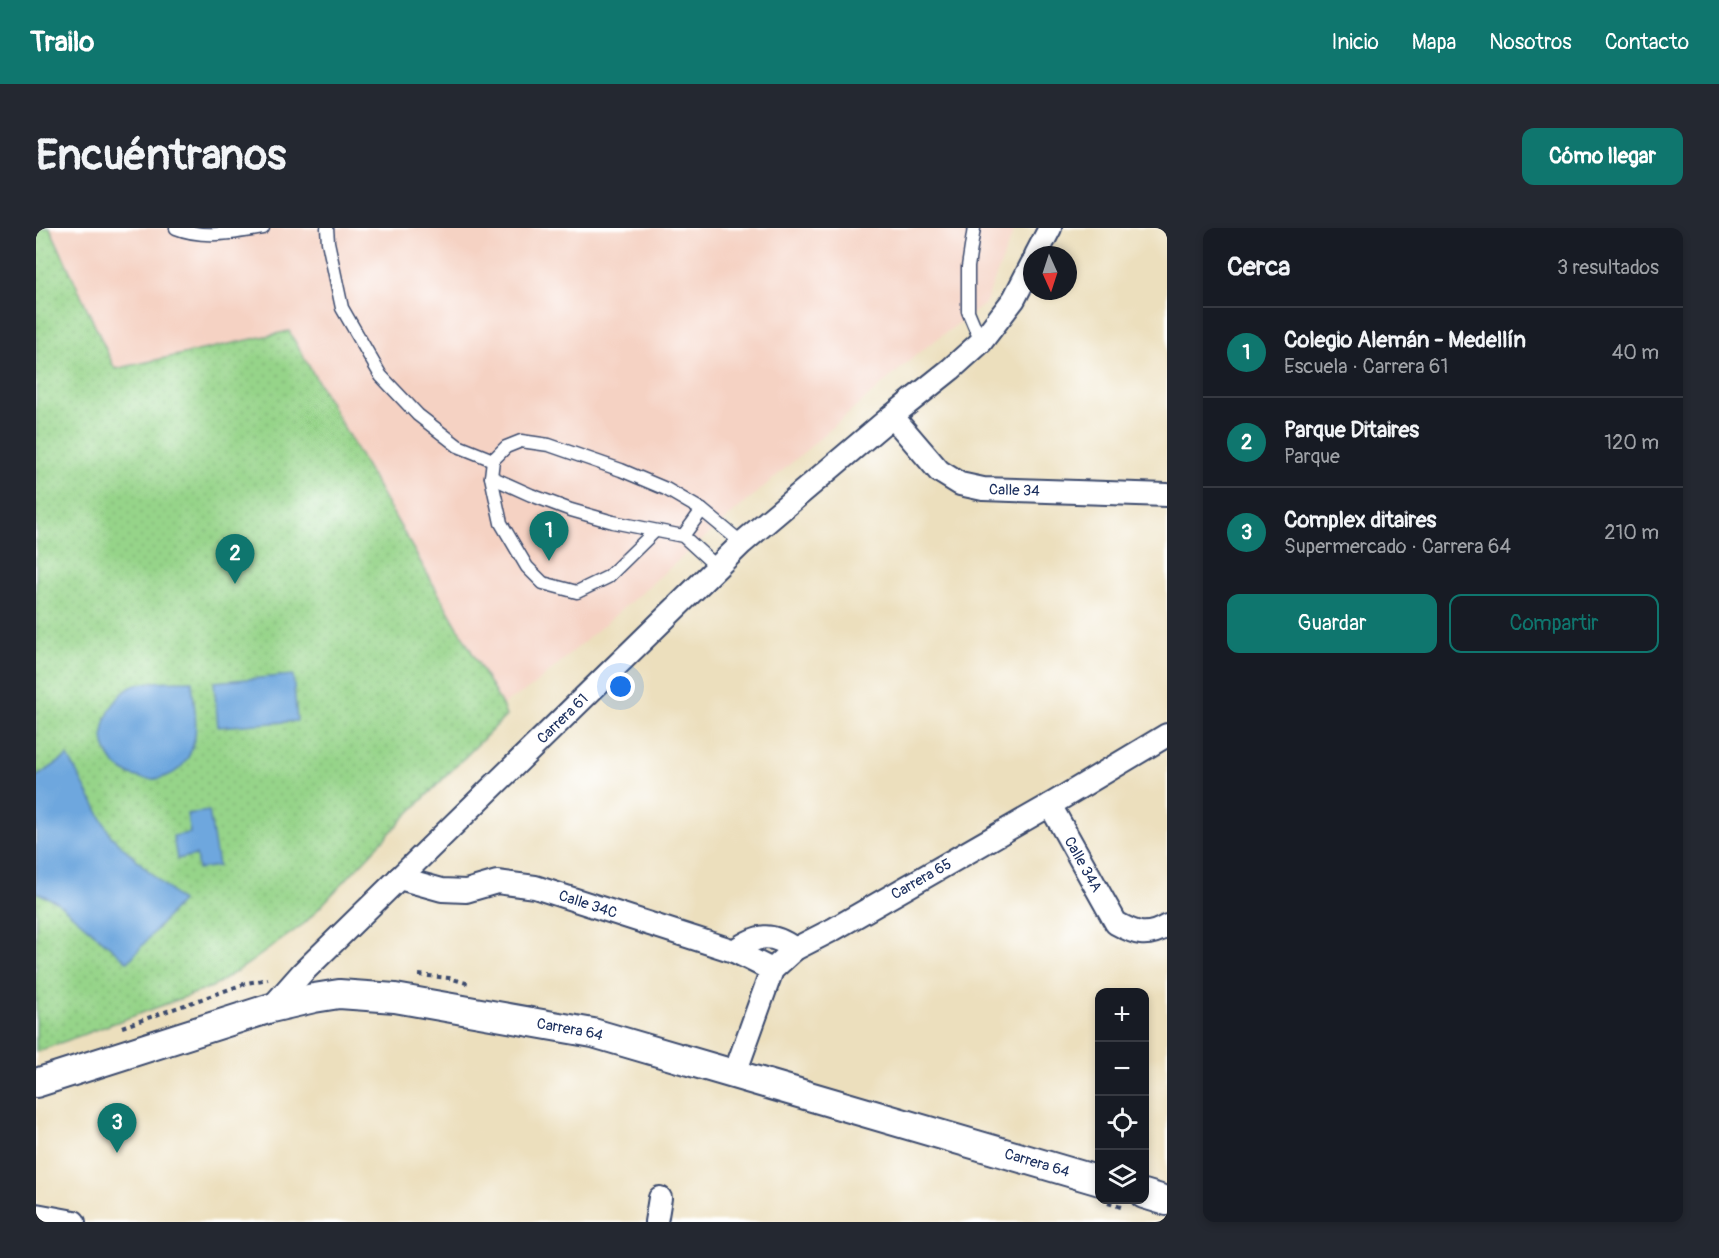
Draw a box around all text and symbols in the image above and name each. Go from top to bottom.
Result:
text: Trailo [30,25,94,60]
text: Inicio [1332,29,1379,56]
text: Mapa [1412,29,1456,56]
text: Nosotros [1489,29,1572,56]
text: Contacto [1605,29,1689,56]
button: Cómo llegar [1522,128,1683,185]
text: Encuéntranos [36,130,286,182]
north arrow [1023,246,1077,300]
text: Cerca [1227,251,1290,283]
text: 3 resultados [1557,255,1659,280]
text: Colegio Alemán - Medellín [1284,326,1526,354]
text: 1 [1243,340,1250,365]
text: 40 m [1612,340,1659,365]
text: Escuela · Carrera 61 [1284,354,1448,379]
text: Parque Ditaires [1284,416,1419,444]
text: 2 [1241,430,1252,455]
text: 120 m [1604,430,1659,455]
text: Parque [1284,444,1340,469]
street label: Calle 34 [989,480,1041,500]
text: Complex ditaires [1284,506,1436,534]
pin: 1 [530,512,568,561]
text: 3 [1241,520,1252,545]
text: 210 m [1604,520,1659,545]
pin: 2 [216,534,254,584]
text: Supermercado · Carrera 64 [1284,534,1511,559]
button: Guardar [1227,594,1437,653]
button: Compartir [1449,594,1659,653]
your location [606,672,635,701]
street label: Carrera 61 [533,689,592,748]
street label: Calle 34A [1060,833,1106,896]
street label: Carrera 65 [888,854,955,904]
street label: Calle 34C [556,886,620,922]
map controls [1095,988,1149,1204]
button: + [1095,988,1149,1042]
street label: Carrera 64 [535,1014,606,1045]
button: − [1095,1042,1149,1096]
button: locate [1095,1096,1149,1150]
pin: 3 [98,1104,136,1153]
street label: Carrera 64 [1002,1144,1072,1181]
button: layers [1095,1150,1149,1204]

